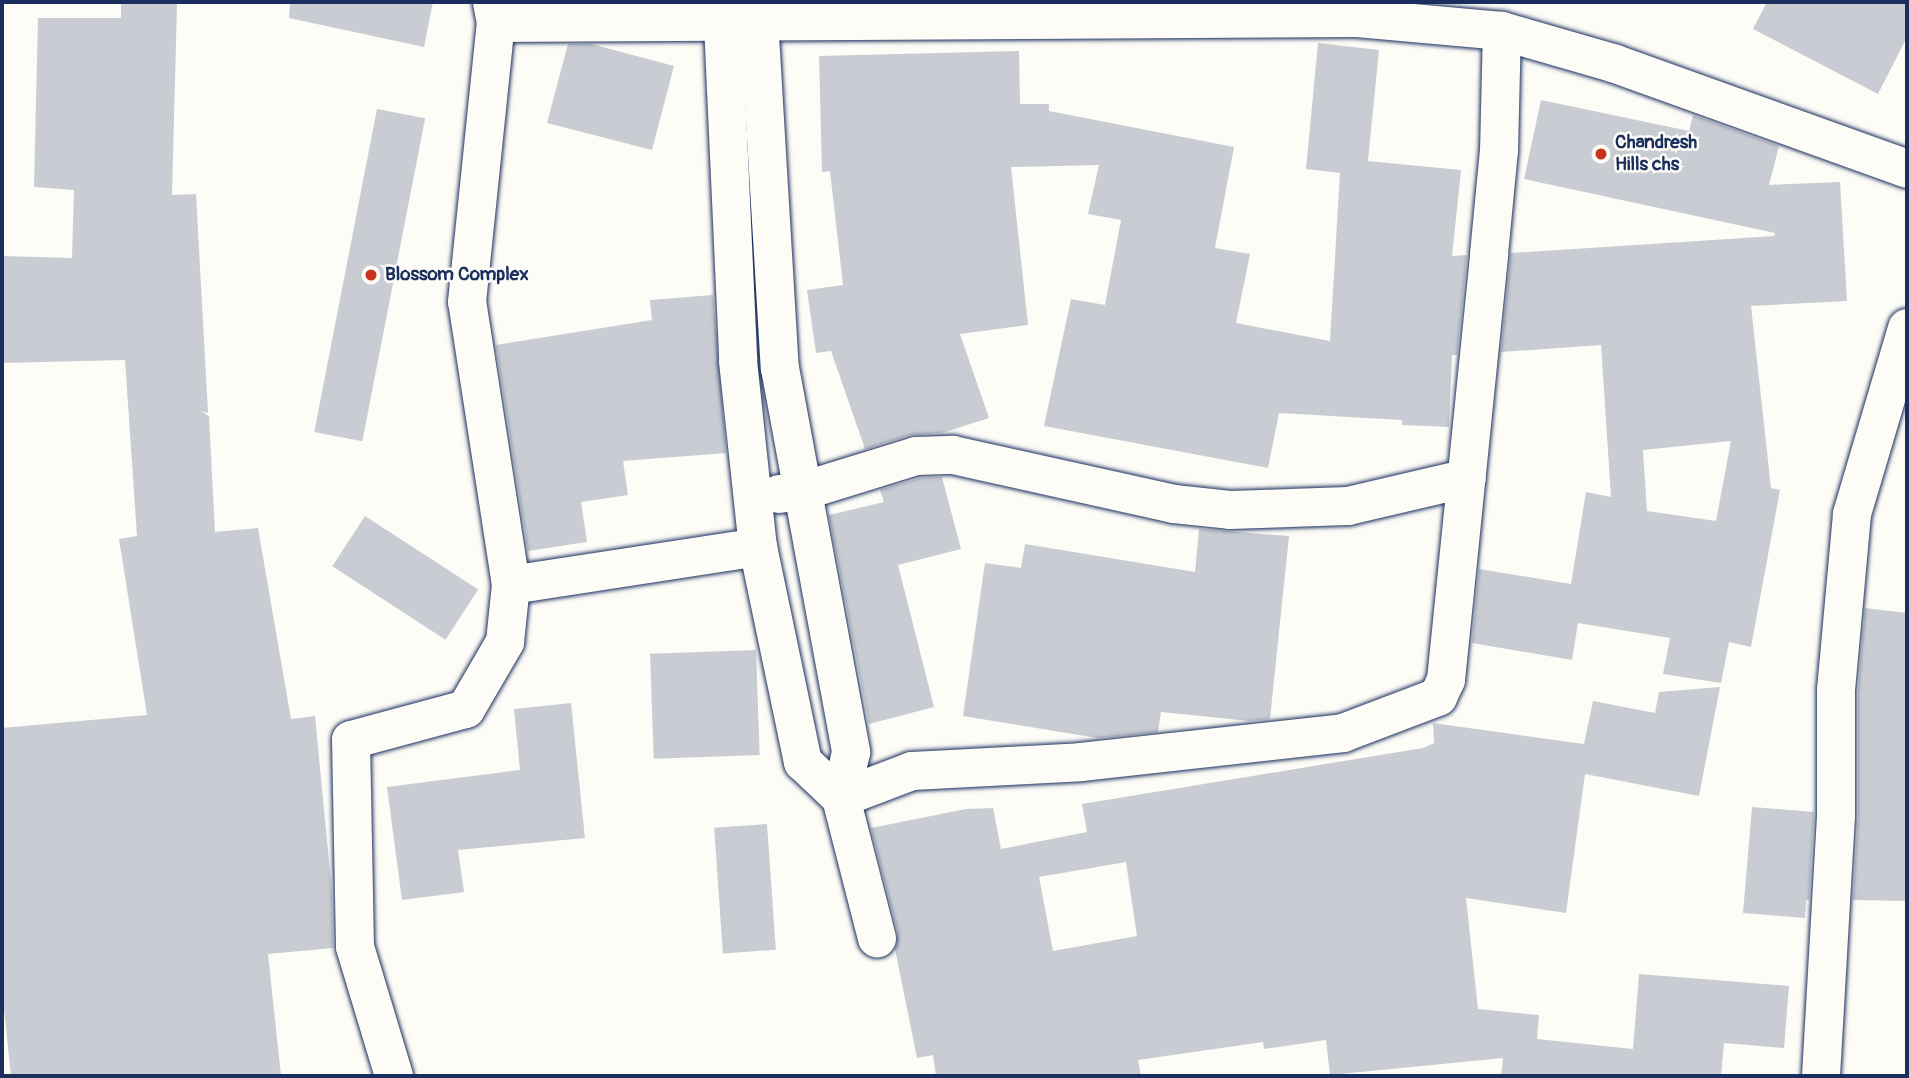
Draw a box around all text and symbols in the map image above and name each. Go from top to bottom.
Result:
place label: Chandresh Hills chs [1615,132,1697,176]
marker: Chandresh Hills chs [1593,146,1609,162]
place label: Blossom Complex [385,264,529,286]
marker: Blossom Complex [363,267,379,283]

